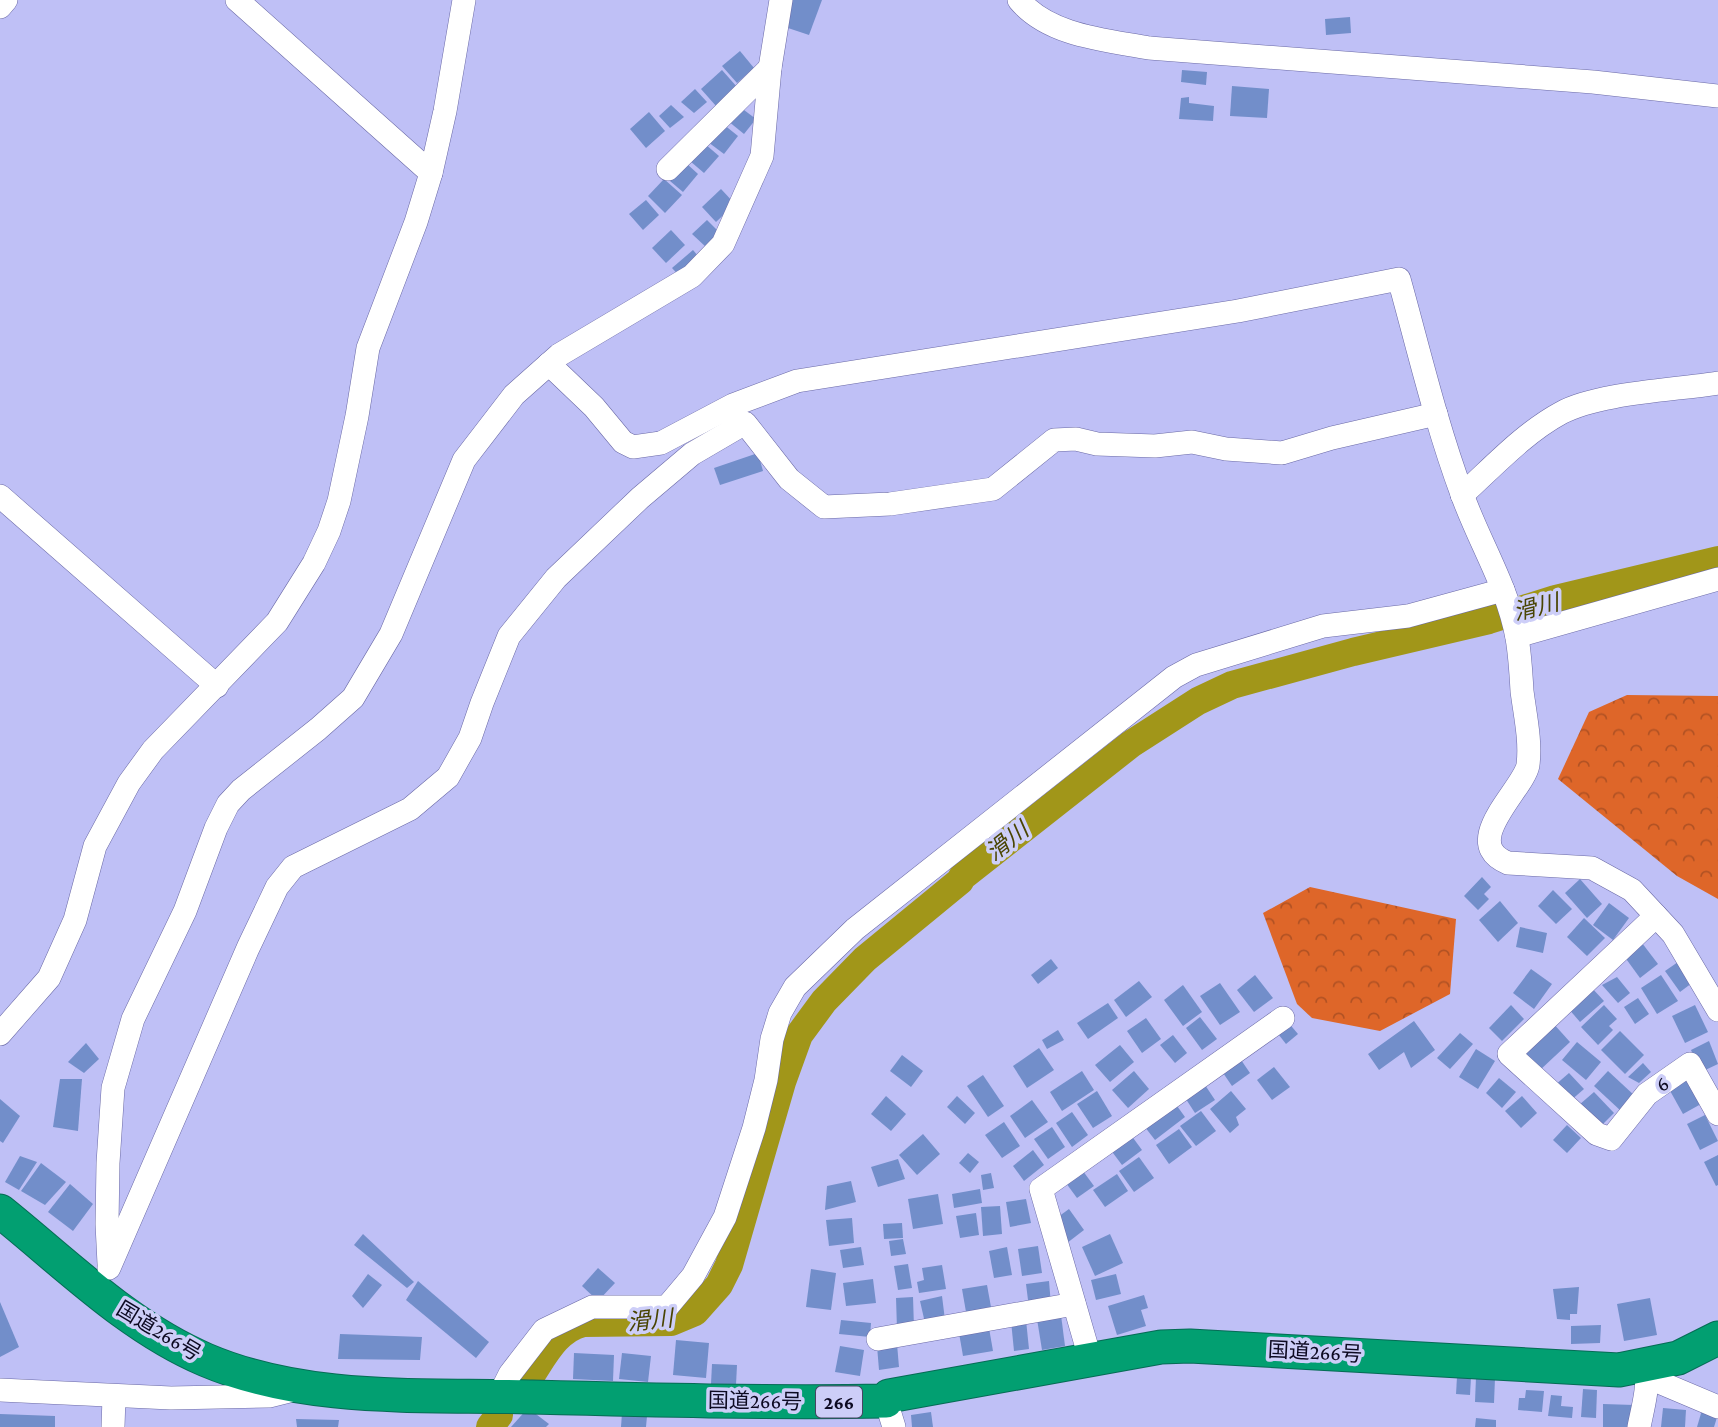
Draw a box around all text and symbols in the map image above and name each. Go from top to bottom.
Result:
water label: 滑川 [1511,588,1564,625]
water label: 滑川 [981,815,1035,865]
street label: 6 [1651,1071,1673,1097]
street label: 国道266号 [112,1296,206,1366]
water label: 滑川 [626,1304,677,1335]
street label: 国道266号 [1267,1338,1363,1366]
road number: 266 [816,1386,862,1418]
street label: 国道266号 [708,1388,802,1414]

